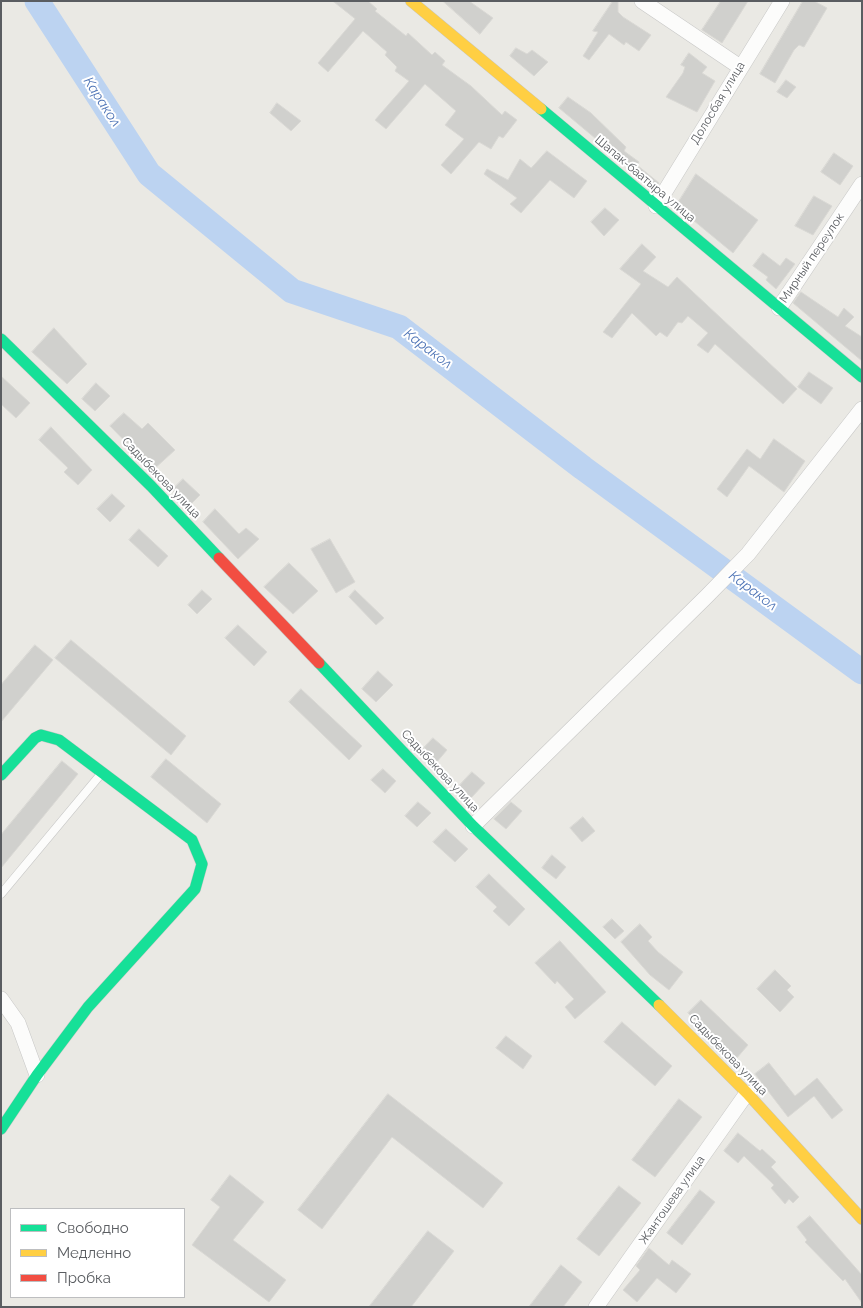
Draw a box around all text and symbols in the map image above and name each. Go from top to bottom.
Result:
street label: Долосбая улица [688,59,748,147]
water label: Каракол [80,74,124,130]
street label: Шапак-баатыра улица [592,133,698,225]
street label: Мирный переулок [777,210,847,306]
water label: Каракол [401,325,455,373]
street label: Садыбекова улица [119,434,203,522]
water label: Каракол [726,567,780,615]
street label: Садыбекова улица [398,727,482,815]
street label: Садыбекова улица [686,1011,770,1099]
street label: Жантошева улица [636,1153,708,1247]
legend [10,1208,185,1298]
text: Свободно [57,1219,129,1237]
text: Медленно [57,1244,131,1262]
text: Пробка [57,1269,111,1287]

